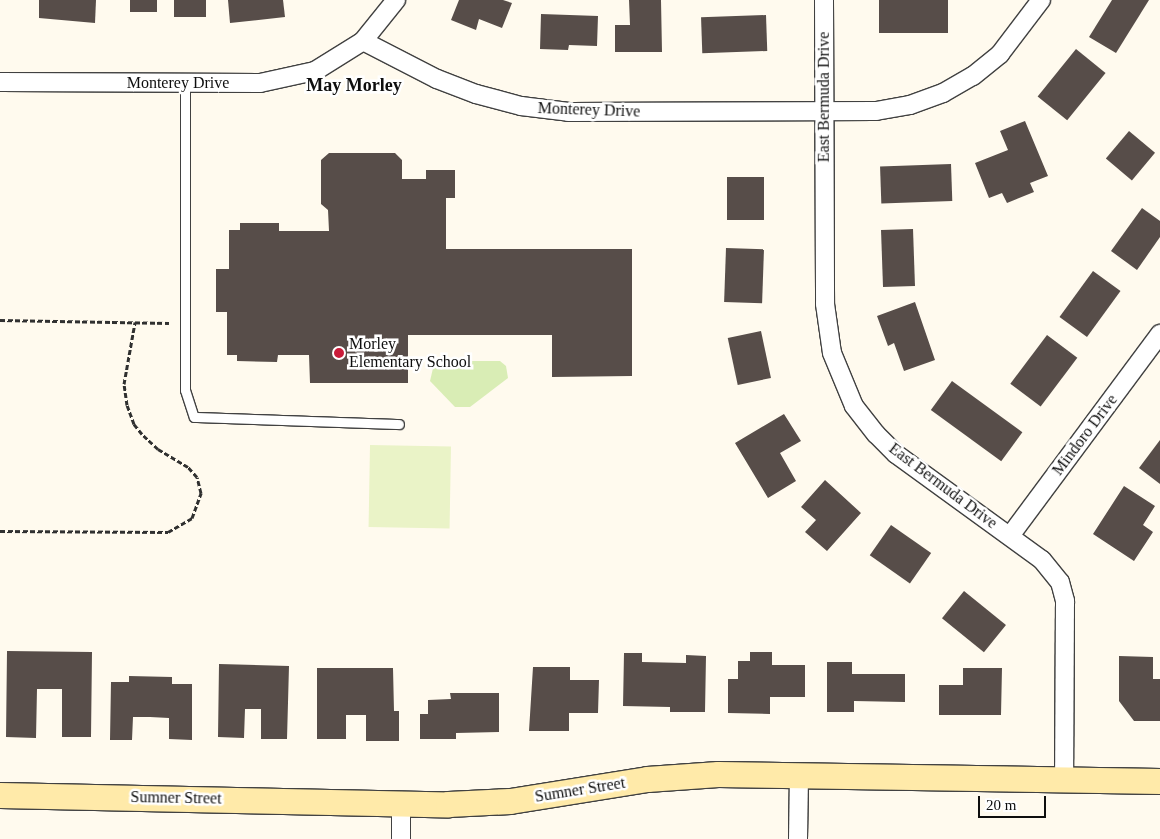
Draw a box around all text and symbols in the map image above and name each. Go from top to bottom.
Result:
street label: East Bermuda Drive [814,32,834,162]
street label: Monterey Drive [127,73,229,93]
district label: May Morley [306,74,402,96]
street label: Monterey Drive [537,99,641,121]
place label: Morley Elementary School [349,334,471,372]
marker: Morley Elementary School [333,347,345,359]
street label: Mindoro Drive [1048,391,1122,479]
street label: East Bermuda Drive [885,439,1001,533]
street label: Sumner Street [534,773,626,807]
scale bar [980,786,1048,818]
street label: Sumner Street [130,788,222,808]
text: 20 m [986,797,1016,813]

